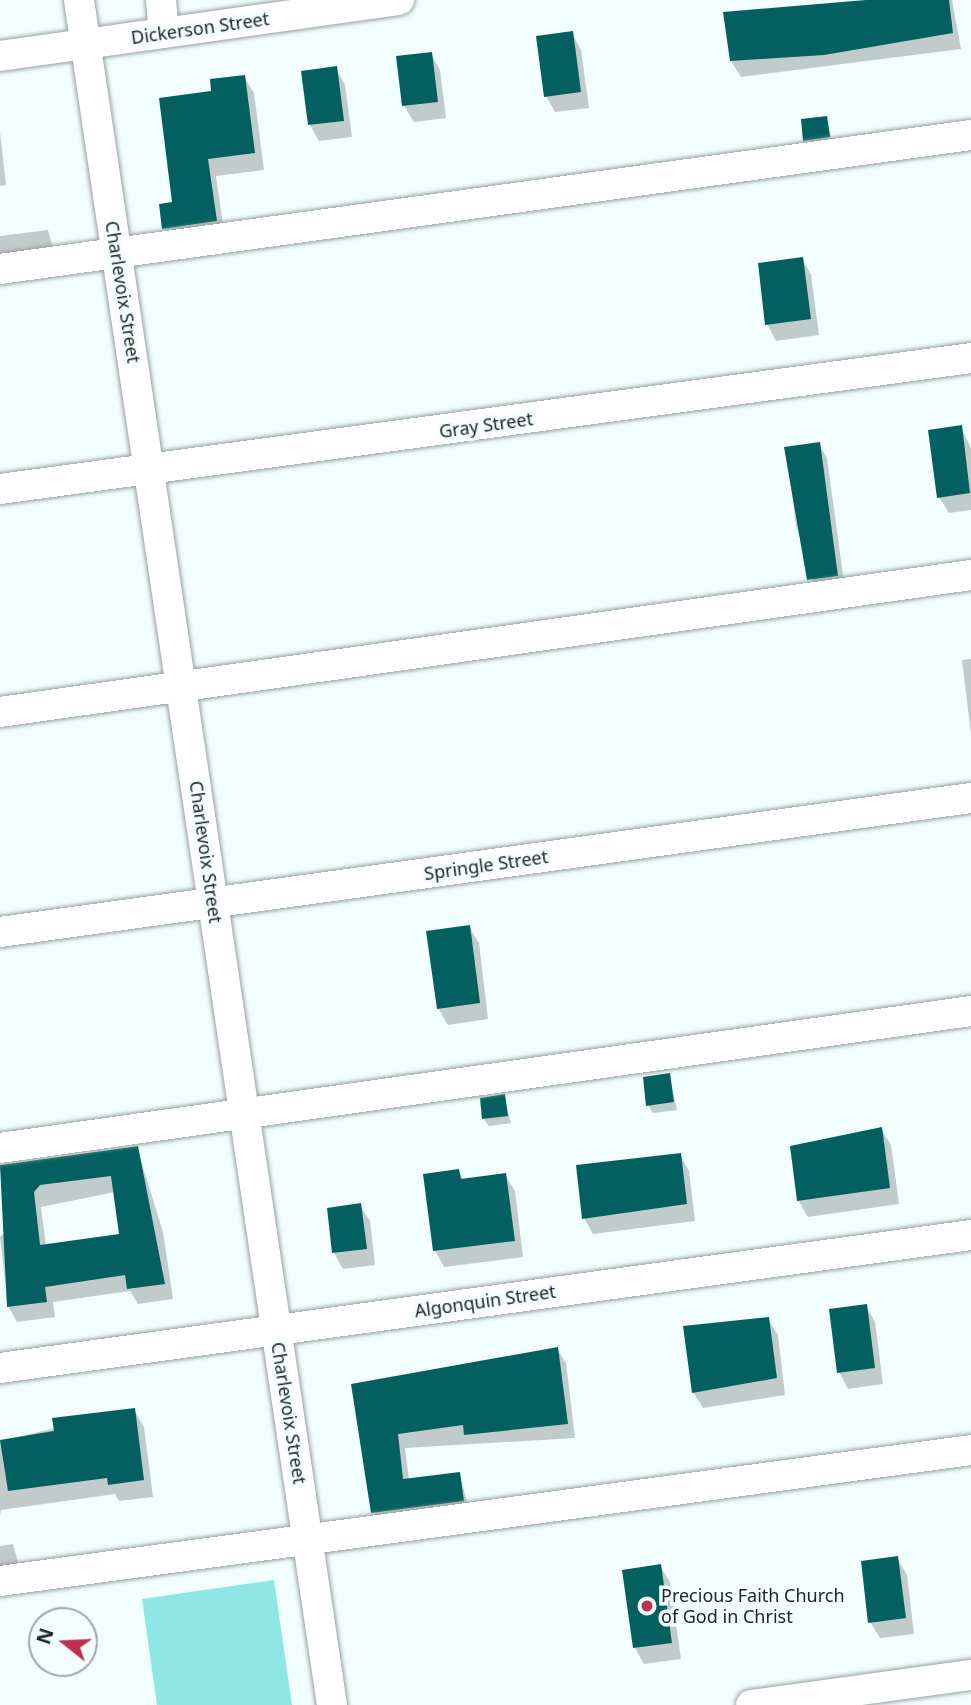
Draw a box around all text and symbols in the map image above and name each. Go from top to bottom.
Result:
street label: Dickerson Street [130,8,270,48]
street label: Charlevoix Street [101,219,145,365]
street label: Gray Street [438,408,534,442]
street label: Charlevoix Street [185,779,227,925]
street label: Springle Street [423,846,549,884]
street label: Algonquin Street [413,1280,557,1322]
street label: Charlevoix Street [267,1340,311,1486]
place label: Precious Faith Church of God in Christ [661,1585,845,1628]
marker: Precious Faith Church of God in Christ [639,1598,655,1614]
north arrow [28,1607,98,1677]
text: N [30,1625,60,1648]

